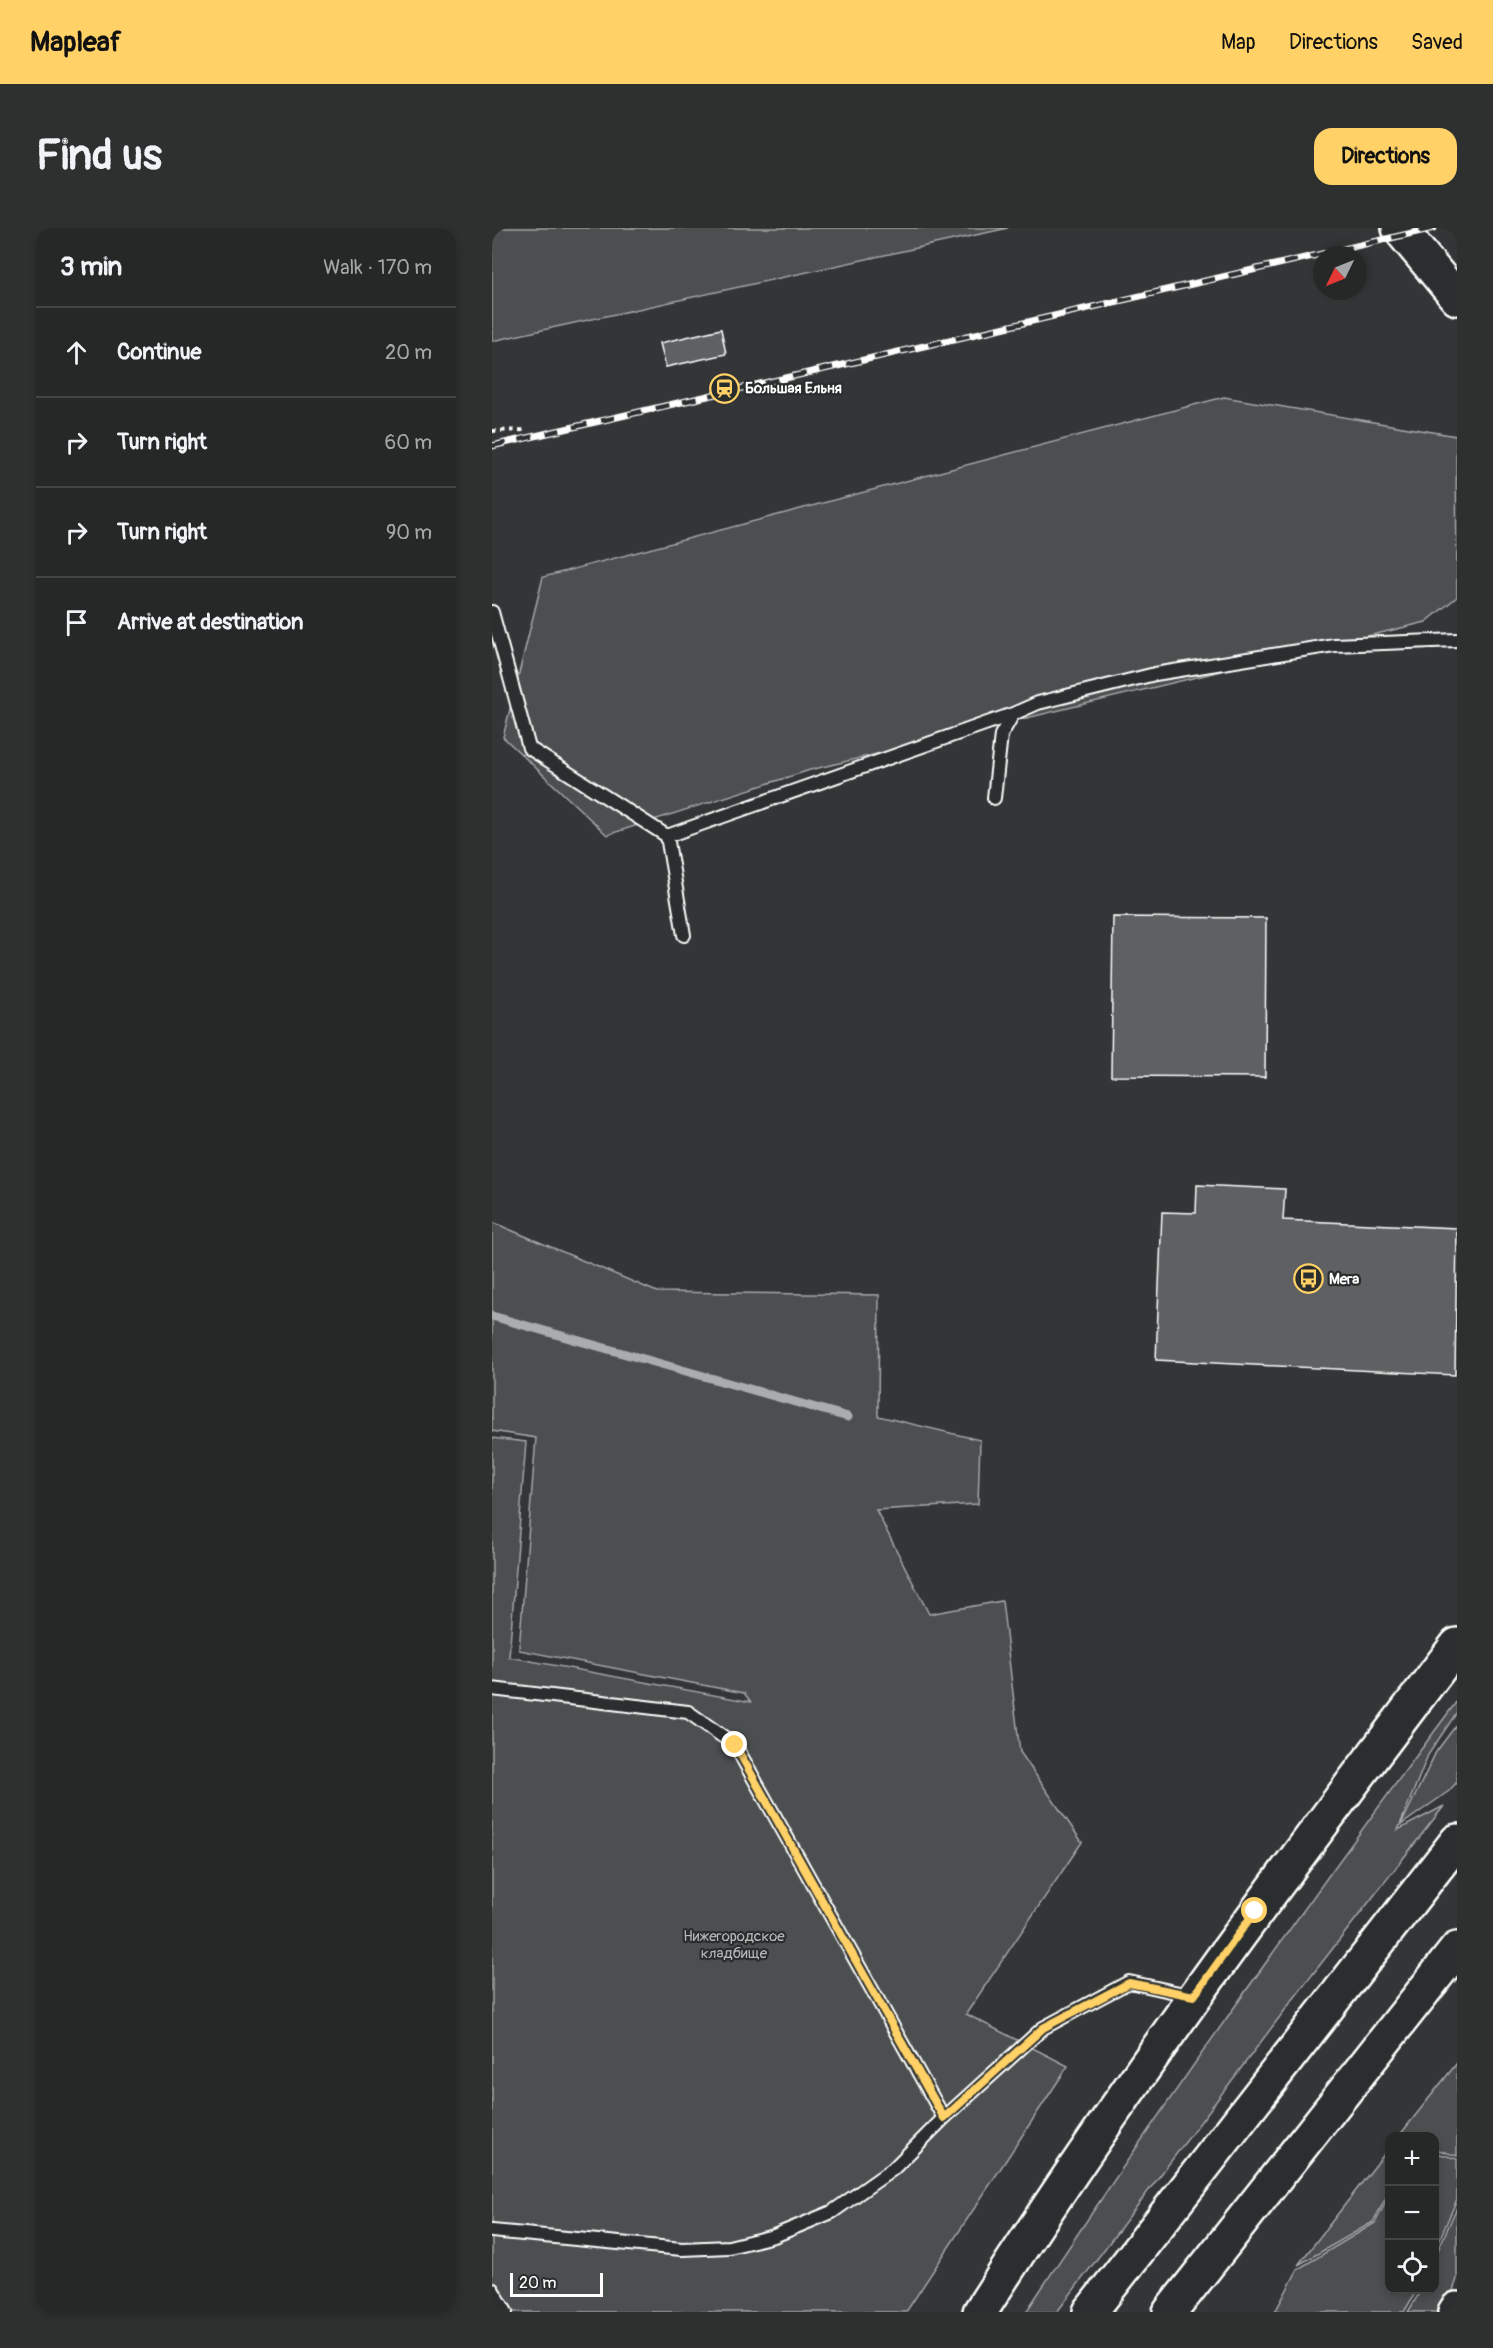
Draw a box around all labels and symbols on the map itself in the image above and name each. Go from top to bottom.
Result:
north arrow [1313,246,1367,300]
station icon: Большая Ельня [708,372,740,404]
place label: Большая Ельня [745,379,842,398]
bus stop icon: Мега [1292,1263,1324,1295]
place label: Мега [1329,1270,1359,1289]
route end [721,1731,747,1757]
route start [1241,1897,1267,1923]
park label: Нижегородское кладбище [683,1927,785,1963]
scale bar [510,2270,603,2298]

